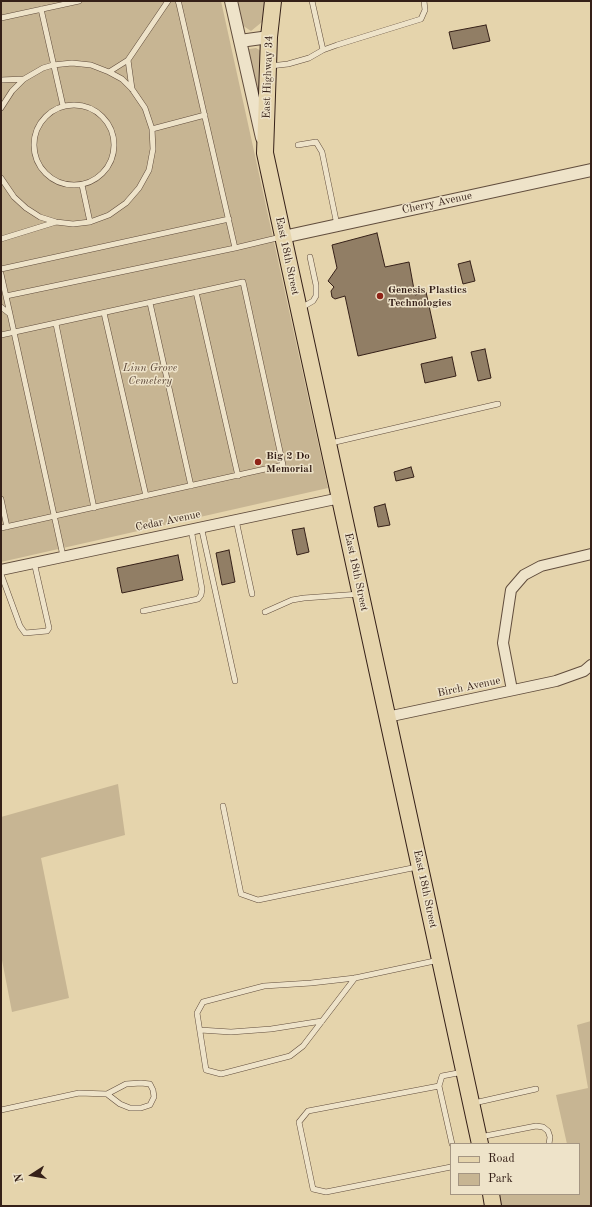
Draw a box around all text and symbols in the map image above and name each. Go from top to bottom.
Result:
street label: East Highway 34 [260,35,276,119]
street label: Cherry Avenue [401,189,473,217]
street label: East 18th Street [272,216,302,296]
place label: Genesis Plastics Technologies [388,283,467,309]
marker: Genesis Plastics Technologies [375,291,385,301]
park label: Linn Grove Cemetery [123,361,177,387]
place label: Big 2 Do Memorial [266,449,312,475]
marker: Big 2 Do Memorial [253,457,263,467]
street label: Cedar Avenue [134,508,202,534]
street label: East 18th Street [341,532,371,612]
street label: Birch Avenue [436,674,502,700]
street label: East 18th Street [410,849,440,929]
legend [450,1143,580,1195]
text: Road [488,1153,515,1165]
north arrow [12,1155,52,1195]
text: N [14,1172,26,1183]
text: Park [488,1173,513,1185]

